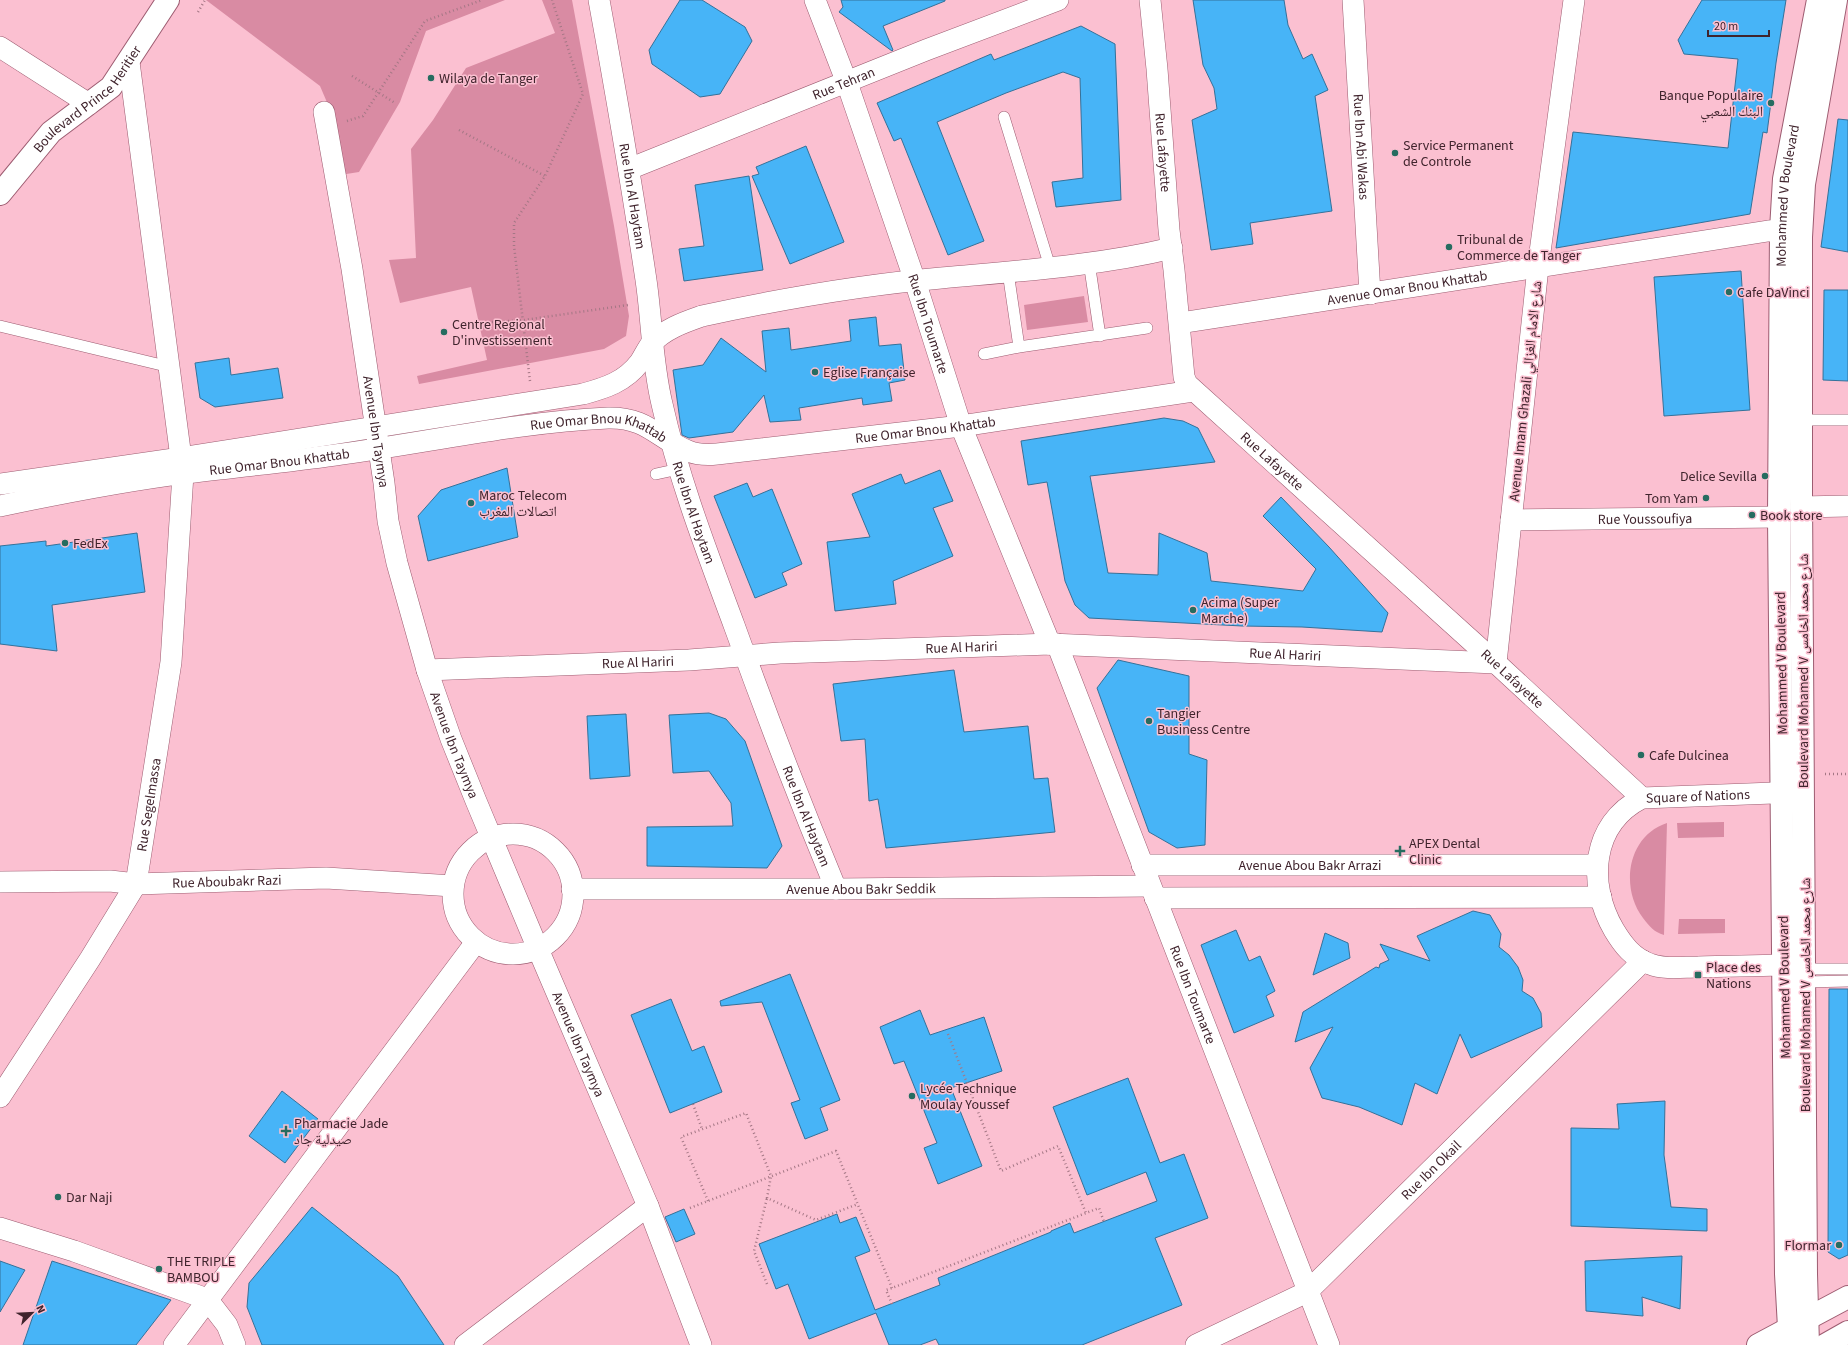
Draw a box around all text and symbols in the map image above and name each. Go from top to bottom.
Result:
scale bar [1708,12,1769,38]
text: 20 m [1714,18,1738,35]
street label: Boulevard Prince Heritier [29,42,147,157]
street label: Rue Tehran [810,62,878,106]
place label: Wilaya de Tanger [439,69,538,89]
marker: Wilaya de Tanger [426,73,436,83]
place label: Banque Populaire البنك الشعبي [1659,86,1763,123]
street label: Rue Ibn Abi Wakas [1347,93,1374,201]
marker: Banque Populaire البنك الشعبي [1766,98,1776,108]
street label: Rue Lafayette [1149,112,1175,193]
street label: Mohammed V Boulevard [1772,123,1805,267]
place label: Service Permanent de Controle [1403,136,1514,172]
street label: Rue Ibn Al Haytam [613,142,650,251]
marker: Service Permanent de Controle [1390,148,1400,158]
place label: Tribunal de Commerce de Tanger [1457,230,1581,266]
marker: Tribunal de Commerce de Tanger [1444,242,1454,252]
street label: Avenue Omar Bnou Khattab [1326,266,1489,311]
street label: Rue Ibn Toumarte [902,271,953,377]
street label: Avenue Imam Ghazali شارع الامام الغزالي [1504,280,1548,502]
place label: Cafe DaVinci [1737,283,1809,303]
marker: Cafe DaVinci [1724,287,1734,297]
place label: Centre Regional D'investissement [452,315,552,351]
marker: Centre Regional D'investissement [439,327,449,337]
place label: Eglise Française [823,363,916,383]
marker: Eglise Française [810,367,820,377]
street label: Avenue Ibn Taymya [357,375,393,489]
street label: Rue Omar Bnou Khattab [529,409,671,448]
street label: Rue Omar Bnou Khattab [854,412,997,449]
street label: Rue Lafayette [1235,428,1308,496]
street label: Rue Omar Bnou Khattab [208,444,351,481]
street label: Rue Ibn Al Haytam [666,459,720,567]
place label: Delice Sevilla [1680,467,1757,487]
marker: Delice Sevilla [1760,471,1770,481]
place label: Maroc Telecom اتصالات المغرب [479,486,567,522]
place label: Tom Yam [1645,489,1698,509]
marker: Tom Yam [1701,493,1711,503]
marker: Maroc Telecom اتصالات المغرب [466,498,476,508]
place label: Book store [1760,506,1823,526]
street label: Rue Youssoufiya [1598,509,1692,530]
marker: Book store [1747,510,1757,520]
place label: FedEx [73,534,108,554]
marker: FedEx [60,538,70,548]
street label: Boulevard Mohamed V شارع محمد الخامس [1794,554,1814,788]
street label: Mohammed V Boulevard [1771,591,1793,735]
place label: Acima (Super Marche) [1201,593,1279,629]
marker: Acima (Super Marche) [1188,605,1198,615]
street label: Rue Al Hariri [925,637,998,659]
street label: Rue Al Hariri [1249,643,1322,667]
street label: Rue Lafayette [1476,645,1548,713]
street label: Rue Al Hariri [601,652,674,674]
street label: Avenue Ibn Taymya [424,689,483,802]
place label: Tangier Business Centre [1157,704,1250,740]
marker: Tangier Business Centre [1144,716,1154,726]
place label: Cafe Dulcinea [1649,746,1729,766]
marker: Cafe Dulcinea [1636,750,1646,760]
street label: Rue Segelmassa [132,757,167,853]
street label: Rue Ibn Al Haytam [777,763,835,870]
street label: Square of Nations [1645,785,1750,809]
place label: APEX Dental Clinic [1409,834,1481,870]
marker: APEX Dental Clinic [1394,845,1406,857]
street label: Avenue Abou Bakr Arrazi [1239,856,1381,876]
street label: Rue Aboubakr Razi [172,870,282,894]
street label: Boulevard Mohamed V شارع محمد الخامس [1796,878,1816,1112]
street label: Avenue Abou Bakr Seddik [786,879,936,900]
street label: Mohammed V Boulevard [1774,915,1796,1059]
street label: Rue Ibn Toumarte [1164,943,1220,1047]
place label: Place des Nations [1706,958,1761,994]
marker: Place des Nations [1693,970,1703,980]
street label: Avenue Ibn Taymya [546,989,609,1100]
place label: Lycée Technique Moulay Youssef [920,1079,1017,1115]
marker: Lycée Technique Moulay Youssef [907,1091,917,1101]
place label: Pharmacie Jade صيدلية جاد [294,1114,388,1150]
marker: Pharmacie Jade صيدلية جاد [281,1126,291,1136]
street label: Rue Ibn Okail [1397,1136,1467,1205]
place label: Dar Naji [66,1188,112,1208]
marker: Dar Naji [53,1192,63,1202]
place label: Flormar [1785,1236,1831,1256]
marker: Flormar [1834,1240,1844,1250]
place label: THE TRIPLE BAMBOU [167,1252,235,1288]
marker: THE TRIPLE BAMBOU [154,1264,164,1274]
north arrow [12,1293,52,1333]
text: N [32,1303,49,1316]

